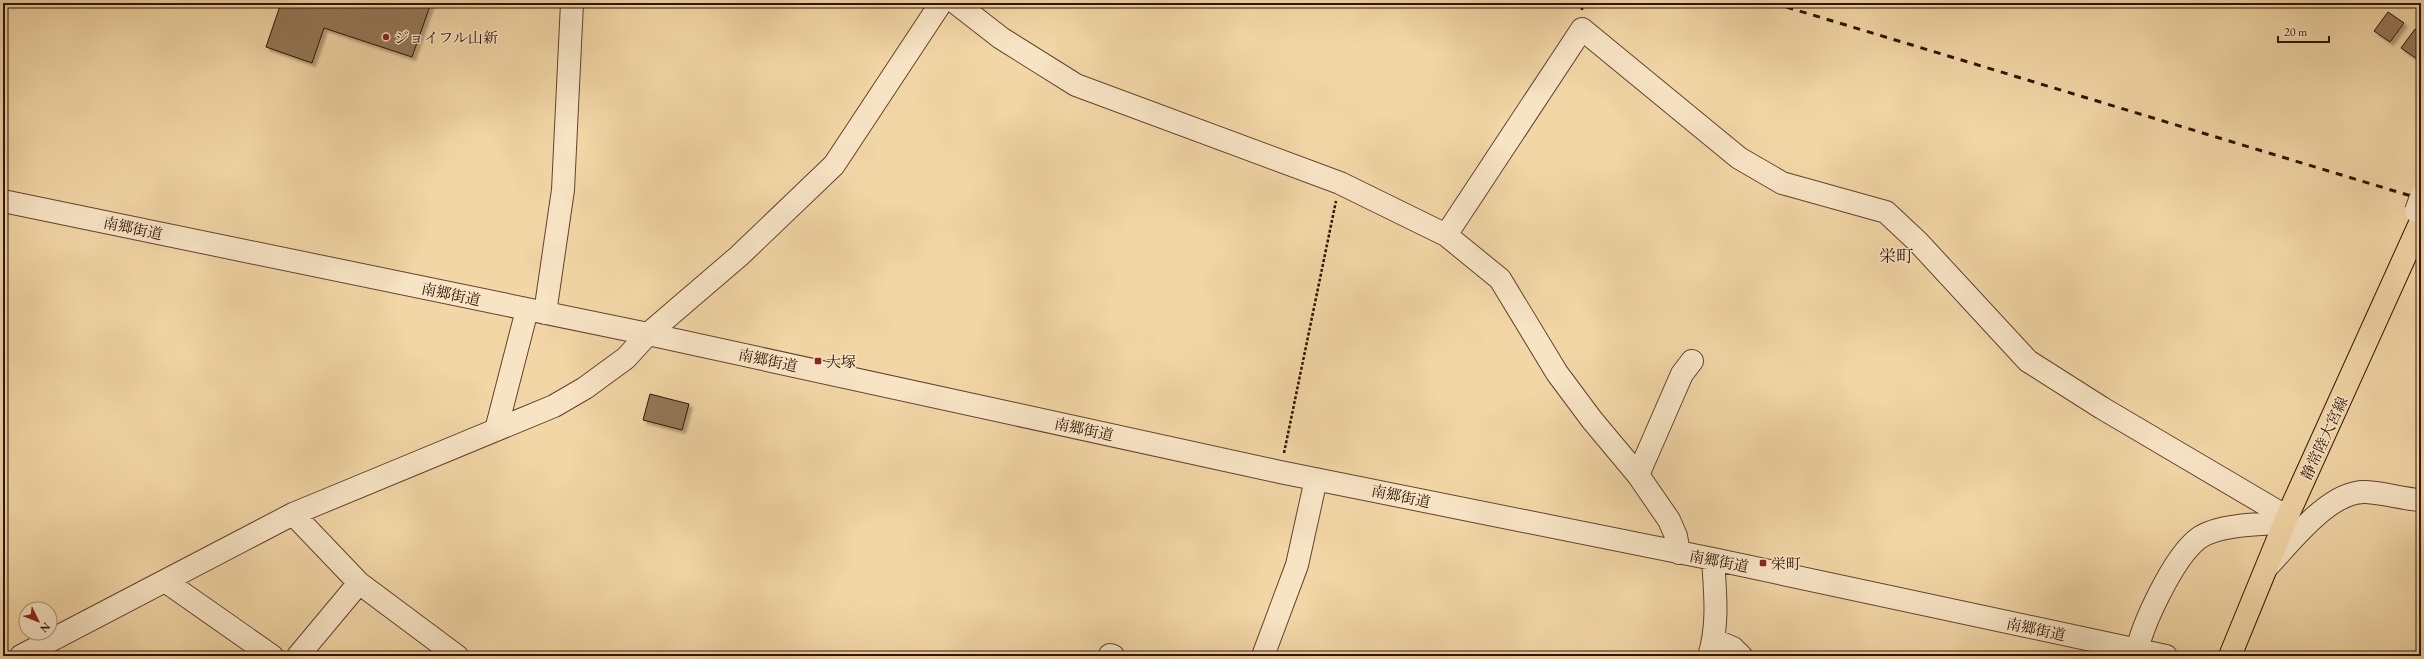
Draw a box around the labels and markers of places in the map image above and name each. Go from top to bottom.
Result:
place label: ジョイフル山新 [394,28,498,47]
marker: ジョイフル山新 [381,32,391,42]
place label: 大塚 [826,352,856,371]
marker: 大塚 [813,356,823,366]
place label: 栄町 [1771,554,1801,573]
marker: 栄町 [1758,558,1768,568]

